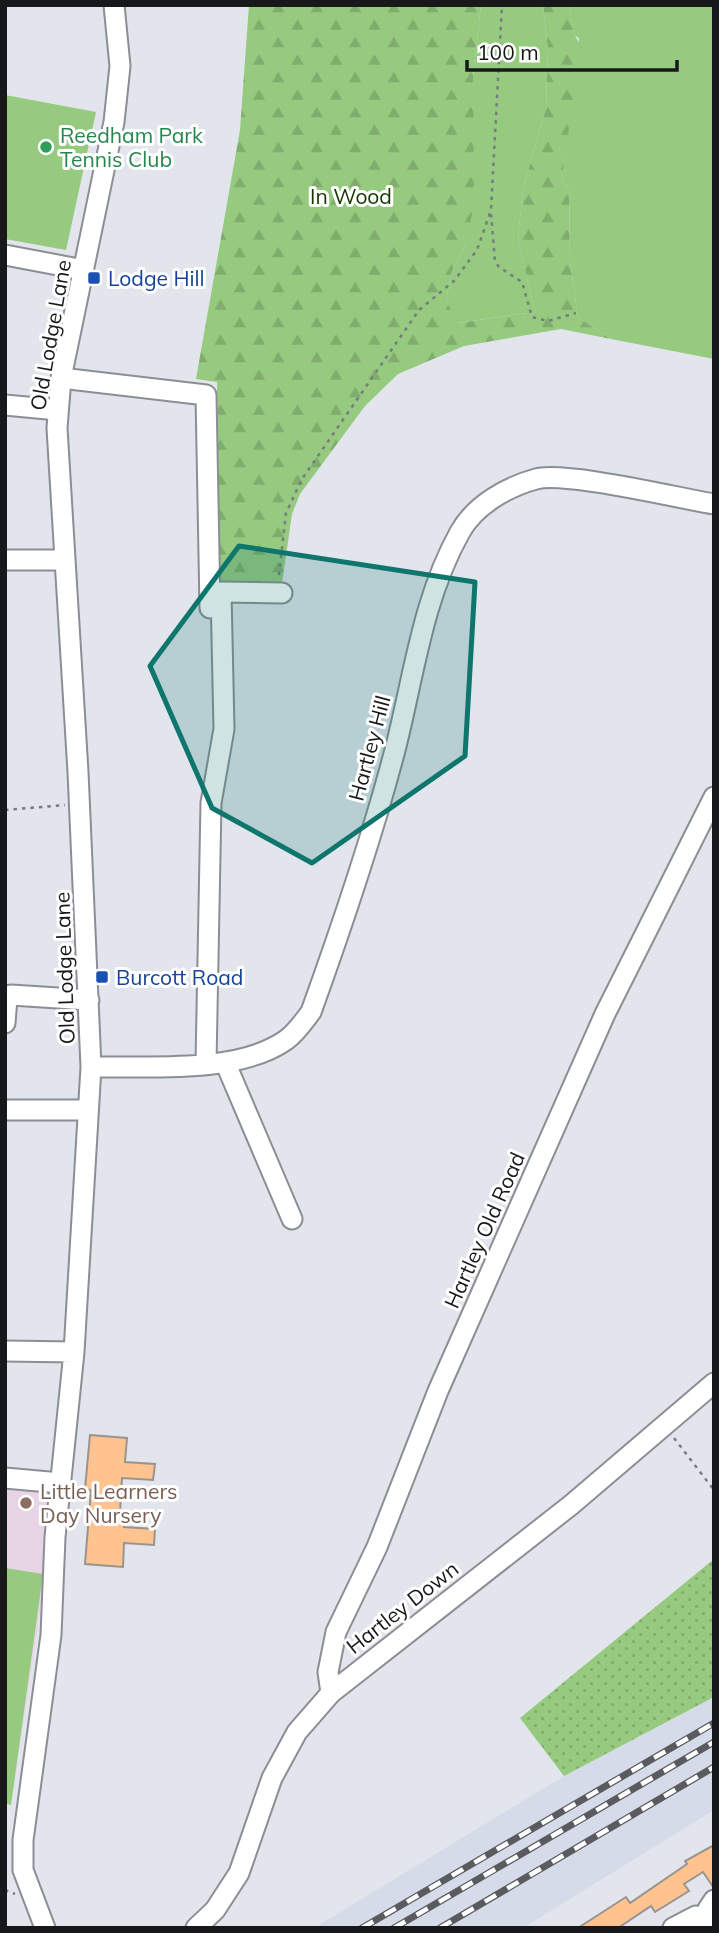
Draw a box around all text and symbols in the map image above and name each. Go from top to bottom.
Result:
scale bar [467,28,677,72]
text: 100 m [477,39,539,65]
place label: Reedham Park Tennis Club [60,122,203,172]
marker: Reedham Park Tennis Club [38,139,54,155]
park label: In Wood [310,183,392,209]
street label: Old Lodge Lane [24,258,76,412]
place label: Lodge Hill [108,265,205,291]
marker: Lodge Hill [86,270,102,286]
street label: Hartley Hill [342,692,396,804]
street label: Old Lodge Lane [48,891,80,1045]
place label: Burcott Road [116,964,243,990]
marker: Burcott Road [94,969,110,985]
street label: Hartley Old Road [438,1148,530,1312]
place label: Little Learners Day Nursery [40,1478,177,1528]
marker: Little Learners Day Nursery [18,1495,34,1511]
street label: Hartley Down [341,1555,463,1659]

